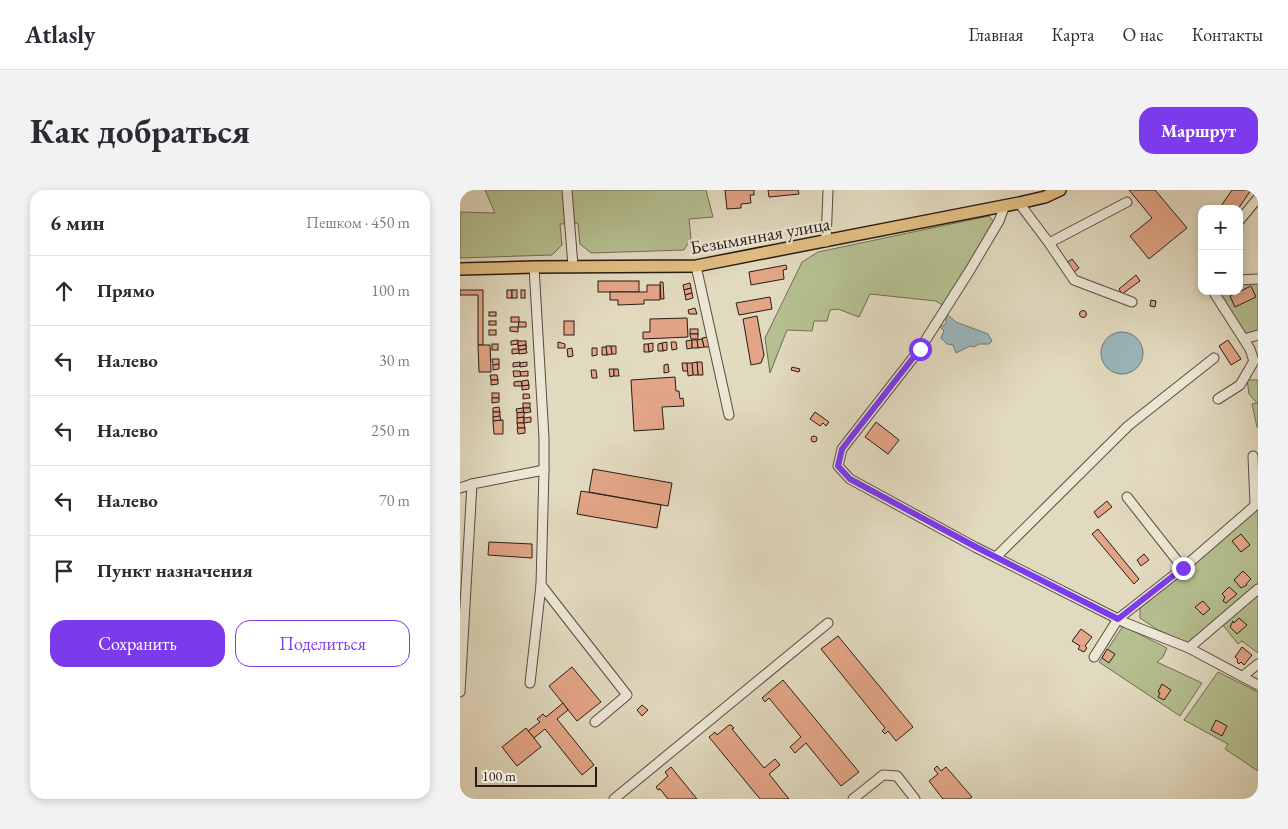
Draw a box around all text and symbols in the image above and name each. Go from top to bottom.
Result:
text: Atlasly [25,19,95,50]
text: Главная [969,23,1023,46]
text: Карта [1051,23,1094,46]
text: О нас [1122,23,1164,46]
text: Контакты [1192,23,1263,46]
button: Маршрут [1139,107,1258,154]
text: Как добраться [30,108,250,153]
map controls [1198,205,1243,295]
button: + [1198,205,1243,250]
text: 6 мин [50,209,105,236]
street label: Безымянная улица [688,211,833,260]
text: Пешком · 450 m [306,212,410,233]
button: − [1198,250,1243,295]
icon: ahead [50,277,78,305]
text: Прямо [97,278,155,303]
text: 100 m [371,280,410,301]
route start [909,338,932,361]
icon: left [50,347,78,375]
text: Налево [97,348,158,373]
text: 30 m [379,350,410,371]
icon: left [50,417,78,445]
text: Налево [97,418,158,443]
text: 250 m [371,420,410,441]
icon: left [50,487,78,515]
text: Налево [97,488,158,513]
text: 70 m [379,490,410,511]
icon: arrive [50,557,78,585]
route end [1172,557,1195,580]
text: Пункт назначения [97,558,253,583]
button: Сохранить [50,620,225,667]
button: Поделиться [235,620,410,667]
scale bar [475,764,598,787]
text: 100 m [482,767,516,785]

